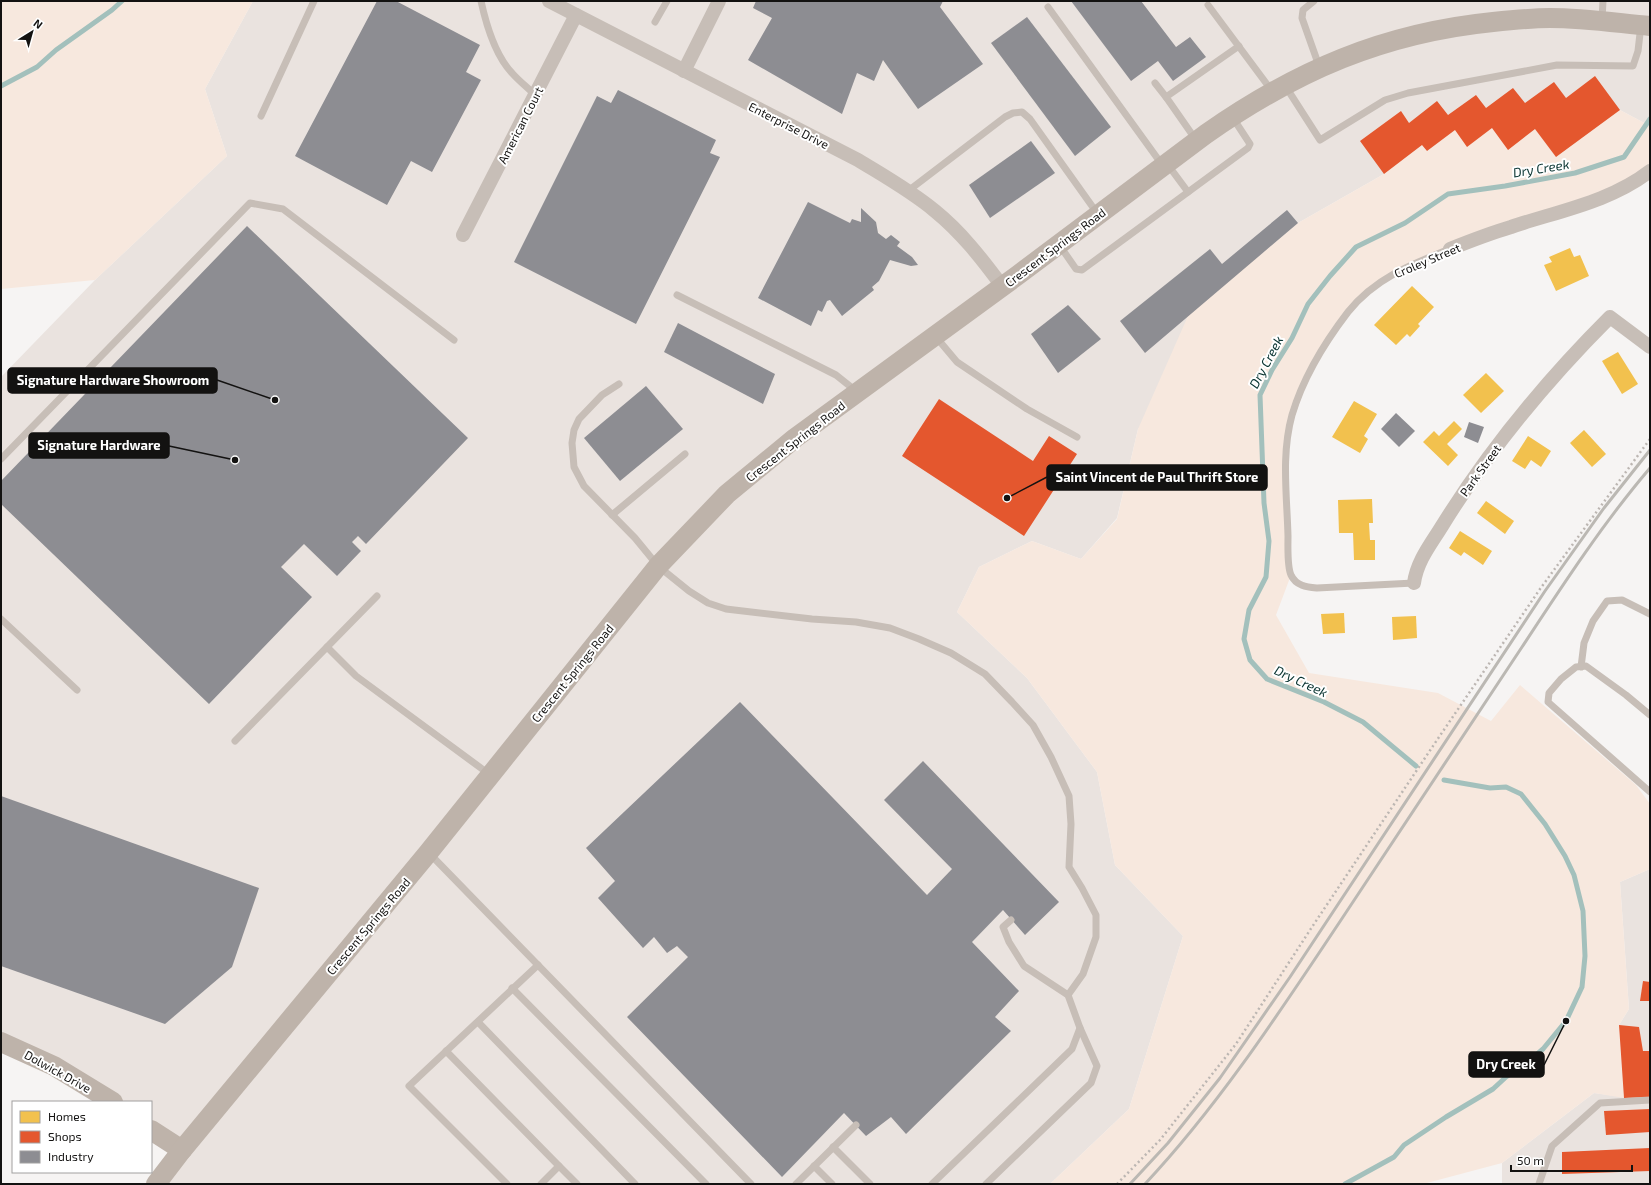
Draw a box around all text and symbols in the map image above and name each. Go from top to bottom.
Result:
north arrow [12,12,52,52]
text: N [31,16,45,31]
street label: American Court [495,84,546,166]
street label: Enterprise Drive [747,99,831,151]
water label: Dry Creek [1512,156,1571,180]
street label: Crescent Springs Road [1002,205,1108,289]
street label: Croley Street [1392,240,1463,280]
water label: Dry Creek [1246,333,1286,391]
callout: Signature Hardware Showroom [8,368,217,393]
text: Signature Hardware Showroom [17,372,209,388]
street label: Crescent Springs Road [743,398,847,484]
callout: Signature Hardware [29,433,169,458]
text: Signature Hardware [37,437,161,453]
street label: Park Street [1457,441,1504,499]
callout: Saint Vincent de Paul Thrift Store [1047,465,1267,490]
text: Saint Vincent de Paul Thrift Store [1056,469,1258,485]
street label: Crescent Springs Road [528,621,616,725]
water label: Dry Creek [1272,662,1330,700]
street label: Crescent Springs Road [323,875,413,977]
street label: Dolwick Drive [22,1047,94,1095]
callout: Dry Creek [1469,1052,1544,1077]
text: Dry Creek [1476,1056,1536,1072]
legend [12,1101,152,1173]
text: Homes [48,1109,86,1123]
text: Shops [48,1129,82,1143]
scale bar [1511,1147,1632,1173]
text: Industry [48,1149,94,1163]
text: 50 m [1517,1153,1544,1167]

